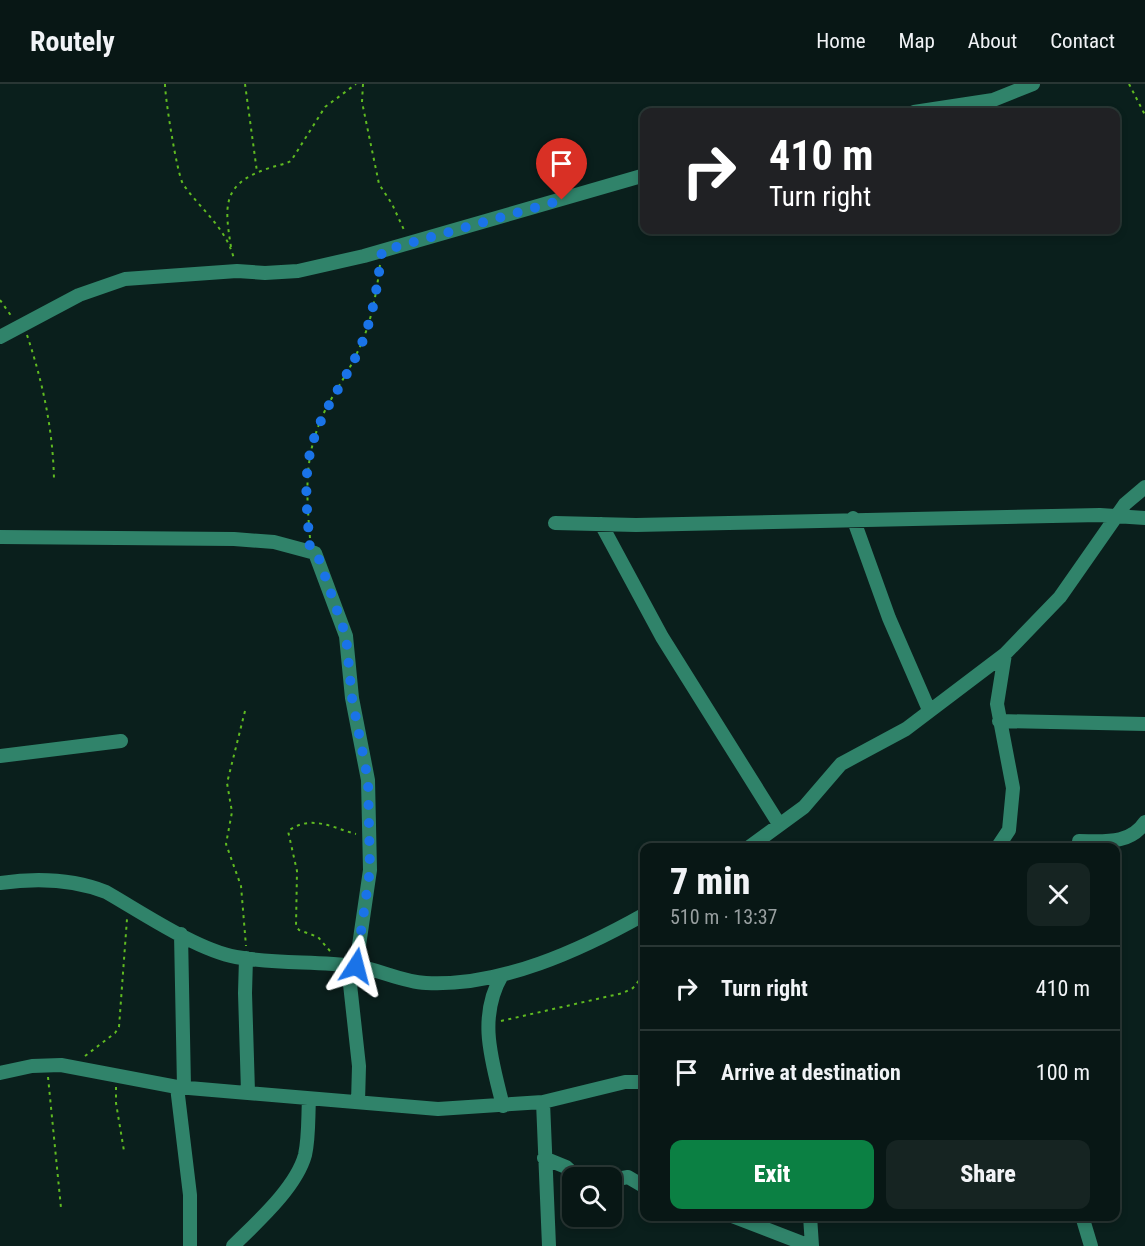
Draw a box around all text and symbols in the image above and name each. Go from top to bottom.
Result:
text: Routely [30,25,115,58]
text: Home [816,29,866,53]
text: Map [899,29,935,53]
text: About [968,29,1017,53]
text: Contact [1050,29,1115,53]
text: 410 m [769,131,874,180]
icon: right [670,132,748,210]
pin [536,138,587,200]
icon: arrive [545,147,578,180]
text: Turn right [769,181,871,213]
text: 7 min [670,861,750,903]
button: close [1027,863,1090,926]
text: 510 m · 13:37 [670,905,777,929]
position arrow [324,934,388,998]
icon: right [670,972,703,1005]
text: Turn right [721,976,808,1001]
text: 410 m [1036,976,1090,1001]
icon: arrive [670,1056,703,1089]
text: Arrive at destination [721,1060,901,1085]
text: 100 m [1036,1060,1090,1085]
button: Exit [670,1140,874,1209]
button: Share [886,1140,1090,1209]
map controls [562,1167,622,1227]
button: search [562,1167,622,1227]

